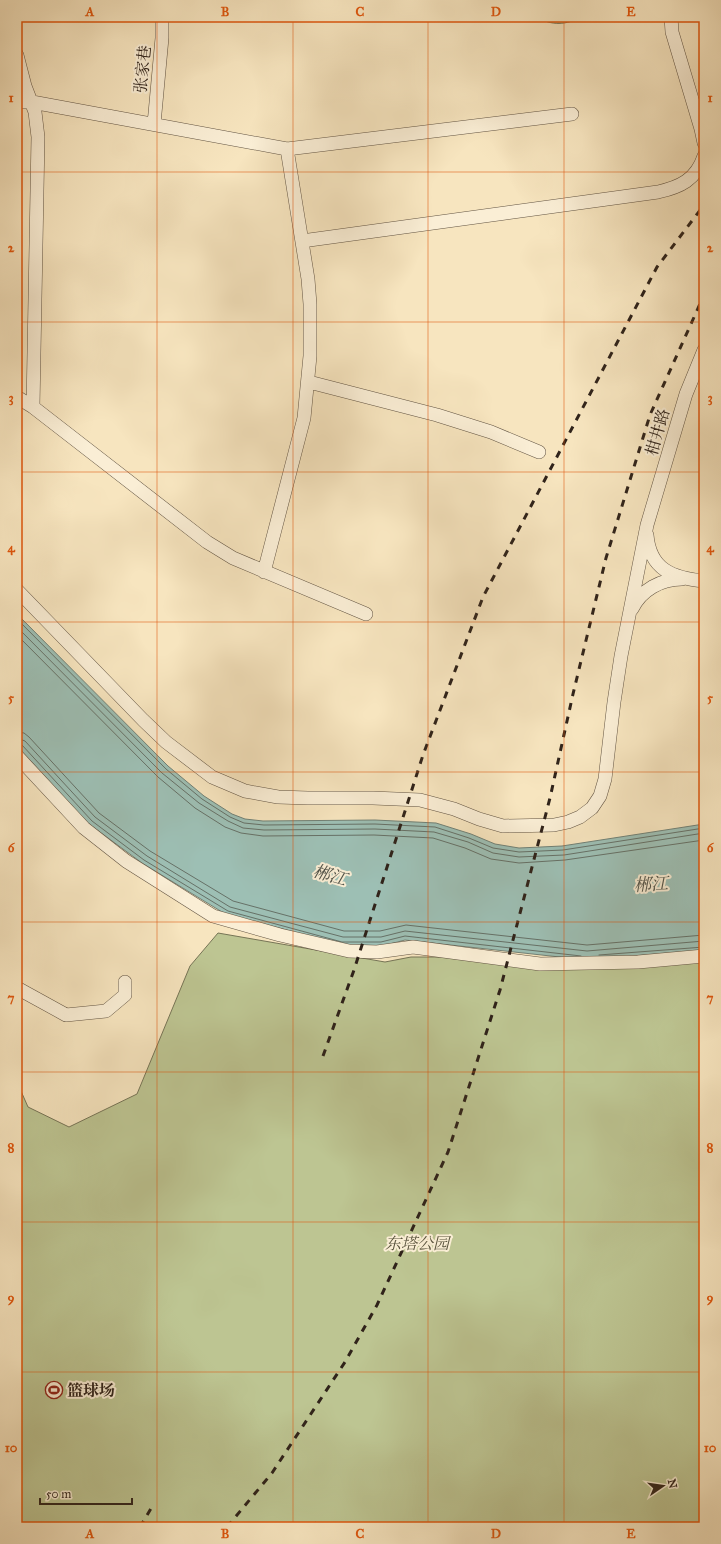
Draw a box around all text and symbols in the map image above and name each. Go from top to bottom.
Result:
text: A [85,4,95,20]
text: B [221,4,230,20]
text: C [356,4,365,20]
text: D [491,4,501,20]
text: E [626,4,636,20]
street label: 张家巷 [131,44,154,94]
text: 1 [8,90,14,106]
text: 1 [707,90,713,106]
text: 2 [8,240,15,256]
text: 2 [707,240,714,256]
text: 3 [8,390,14,406]
text: 3 [707,390,713,406]
street label: 柑井路 [642,406,673,458]
text: 4 [7,540,15,556]
text: 4 [706,540,714,556]
text: 5 [8,690,15,706]
text: 5 [707,690,714,706]
text: 6 [8,840,16,856]
text: 6 [707,840,715,856]
water label: 郴江 [311,861,352,891]
water label: 郴江 [633,873,672,896]
text: 7 [8,990,15,1006]
text: 7 [707,990,714,1006]
text: 8 [8,1140,15,1156]
text: 8 [707,1140,714,1156]
park label: 东塔公园 [385,1234,452,1253]
text: 9 [8,1290,15,1306]
text: 9 [707,1290,714,1306]
sports icon: 篮球场 [44,1380,64,1400]
place label: 篮球场 [67,1381,115,1400]
text: 10 [5,1440,18,1456]
text: 10 [704,1440,717,1456]
north arrow [643,1466,683,1506]
text: N [665,1478,680,1491]
scale bar [40,1480,132,1506]
text: 50 m [46,1487,71,1501]
text: A [85,1526,95,1542]
text: B [221,1526,230,1542]
text: C [356,1526,365,1542]
text: D [491,1526,501,1542]
text: E [626,1526,636,1542]

